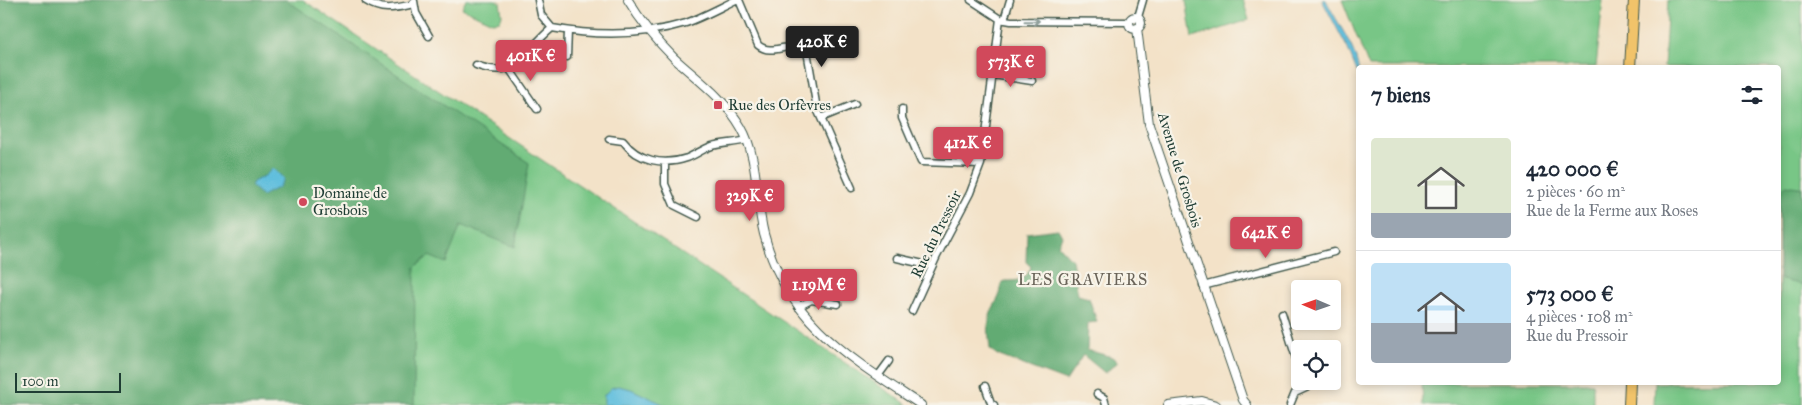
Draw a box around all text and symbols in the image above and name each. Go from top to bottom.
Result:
one-way arrow [1023,17,1039,26]
pin: 420K € [781,26,863,68]
text: 420K € [797,32,847,51]
pin: 401K € [490,39,572,82]
text: 401K € [507,46,555,65]
pin: 573K € [970,46,1052,88]
text: 573K € [988,52,1034,71]
icon: filters [1738,81,1766,109]
text: 7 biens [1371,82,1430,108]
place label: Rue des Orfèvres [728,96,831,114]
marker: Rue des Orfèvres [712,99,724,111]
street label: Avenue de Grosbois [1154,109,1206,230]
pin: 412K € [927,126,1009,169]
text: 412K € [944,133,992,152]
text: 420 000 € [1526,156,1619,182]
icon: home [1411,158,1471,218]
pin: 329K € [709,180,791,222]
text: 2 pièces · 60 m² [1526,182,1625,201]
place label: Domaine de Grosbois [313,184,387,219]
text: 329K € [726,186,774,205]
street label: Rue du Pressoir [907,187,965,281]
marker: Domaine de Grosbois [297,196,309,208]
text: Rue de la Ferme aux Roses [1526,201,1698,220]
pin: 642K € [1225,216,1307,259]
text: 642K € [1241,223,1291,242]
pin: 1.19M € [773,268,865,311]
district label: LES GRAVIERS [1018,270,1148,289]
text: 1.19M € [792,275,846,294]
north arrow [1291,280,1341,330]
map controls [1291,280,1341,390]
text: 573 000 € [1526,281,1614,307]
icon: home [1411,283,1471,343]
text: 4 pièces · 108 m² [1526,307,1633,326]
text: Rue du Pressoir [1526,326,1628,345]
button: locate [1291,340,1341,390]
scale bar [15,370,121,393]
text: 100 m [22,373,59,390]

